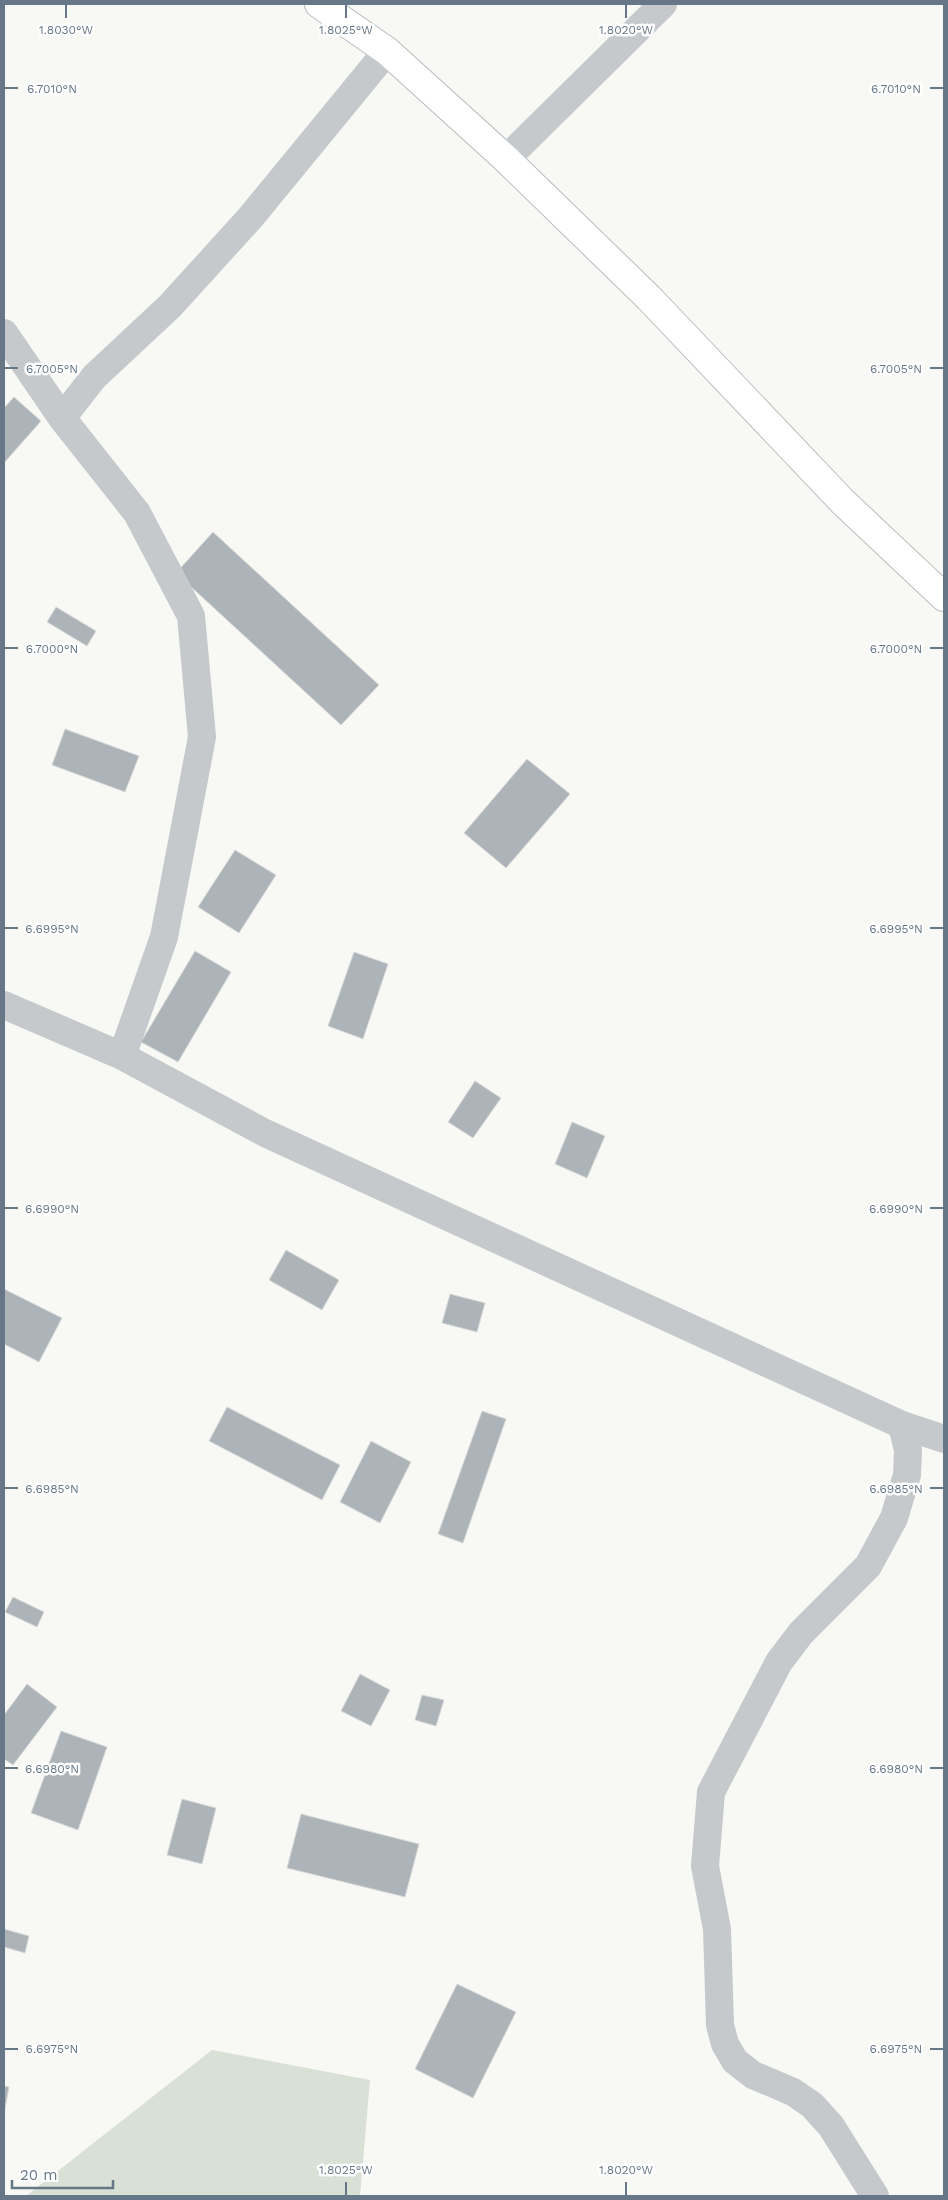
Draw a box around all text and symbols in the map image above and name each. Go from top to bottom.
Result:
text: 1.8030°W [39,23,93,37]
text: 1.8025°W [319,23,373,37]
text: 1.8020°W [599,23,654,37]
text: 6.7010°N [27,82,77,96]
text: 6.7010°N [871,82,921,96]
text: 6.7005°N [26,362,78,376]
text: 6.7005°N [870,362,922,376]
text: 6.7000°N [26,642,78,656]
text: 6.7000°N [870,642,922,656]
text: 6.6995°N [25,922,79,936]
text: 6.6995°N [869,922,923,936]
text: 6.6990°N [25,1202,79,1216]
text: 6.6990°N [869,1202,923,1216]
text: 6.6985°N [25,1482,79,1496]
text: 6.6985°N [869,1482,923,1496]
text: 6.6980°N [25,1762,79,1776]
text: 6.6980°N [869,1762,923,1776]
text: 6.6975°N [26,2042,78,2056]
text: 6.6975°N [870,2042,922,2056]
scale bar [12,2158,114,2190]
text: 1.8025°W [319,2163,373,2177]
text: 1.8020°W [599,2163,654,2177]
text: 20 m [20,2166,58,2184]

